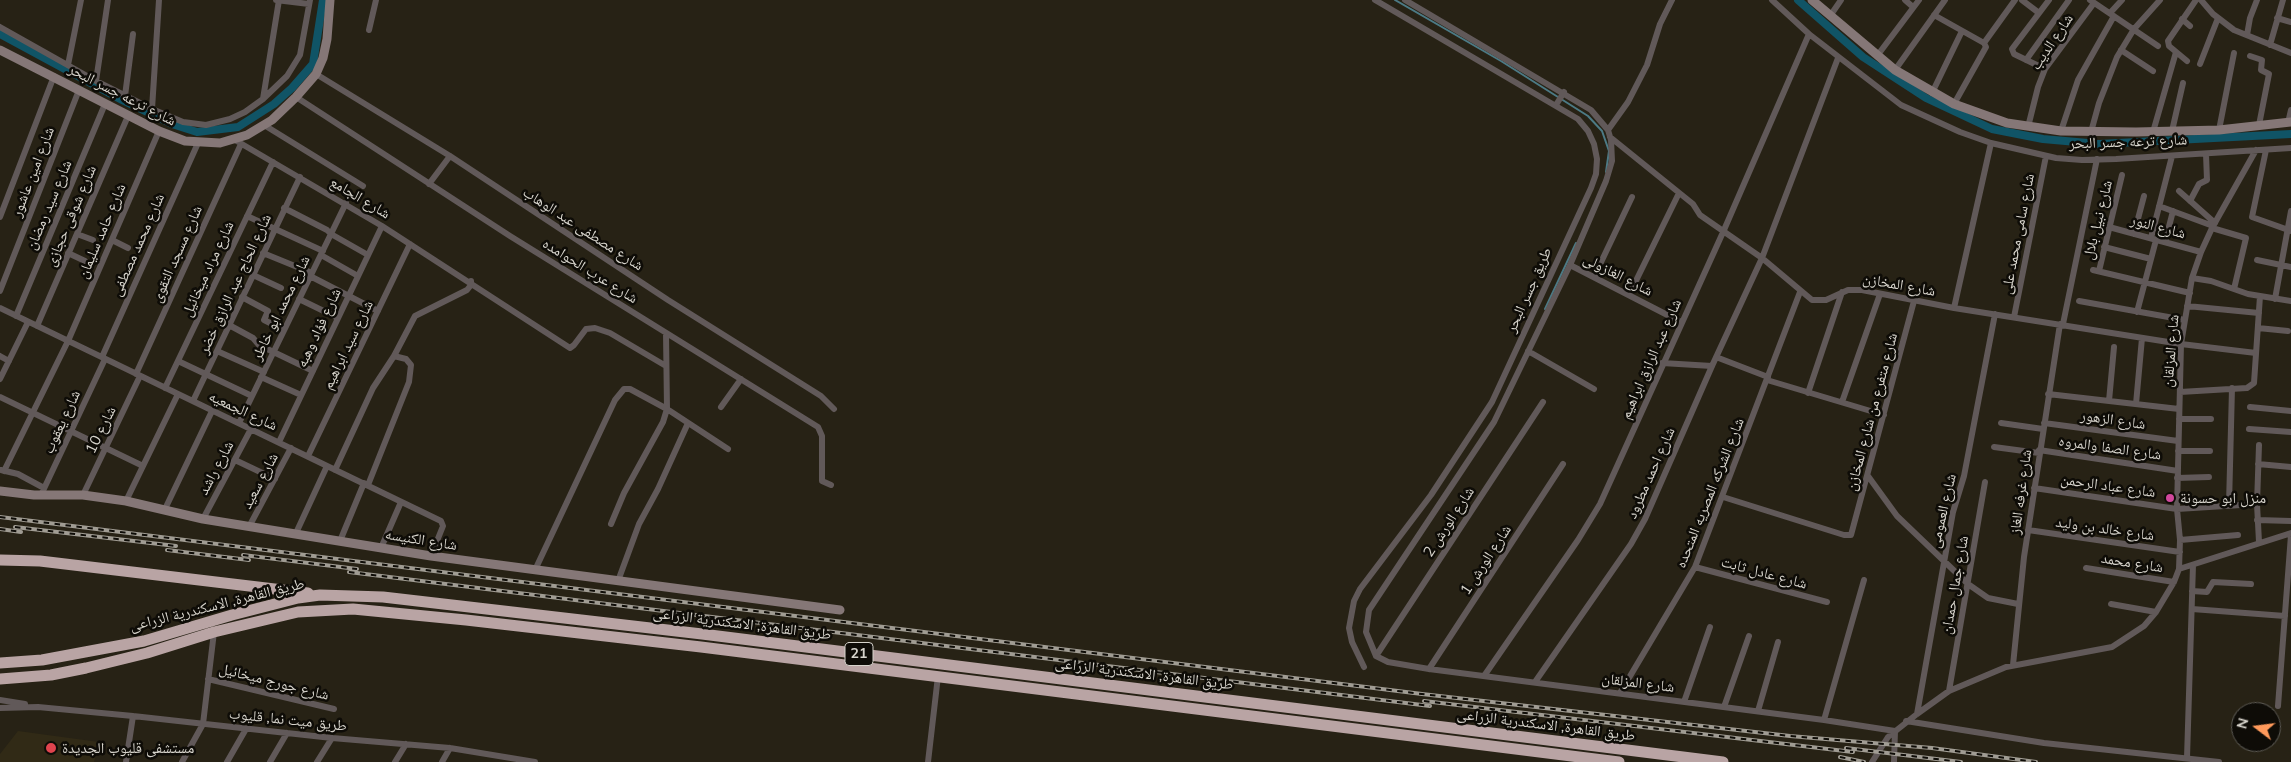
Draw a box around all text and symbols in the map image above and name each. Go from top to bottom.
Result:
street label: شارع الديب [2027,11,2077,73]
street label: شارع ترعه جسر البحر [65,60,179,130]
street label: شارع امين عاشور [8,124,58,220]
street label: شارع ترعه جسر البحر [2068,131,2188,153]
street label: شارع سيد رمضان [22,157,76,253]
street label: شارع شوقى حجازى [42,163,100,269]
street label: شارع سامى محمد على [1997,172,2039,296]
street label: شارع الجامع [327,173,393,223]
street label: شارع نبيل بلال [2079,178,2117,262]
street label: شارع حامد سليمان [74,181,130,281]
street label: شارع مصطفى عبد الوهاب [519,183,647,275]
street label: شارع محمد مصطفى [107,191,169,299]
street label: شارع مسجد التقوى [148,203,206,305]
street label: شارع الحاج عبد الرازق خضر [195,211,275,357]
street label: شارع النور [2128,211,2188,243]
street label: شارع مراد ميخائيل [178,218,238,320]
street label: شارع عرب الحوامده [539,234,641,308]
street label: طريق جسر البحر [1502,245,1556,335]
street label: شارع الغازولى [1580,250,1656,300]
street label: شارع محمد ابو خاطر [248,253,314,363]
street label: شارع المخازن [1861,270,1937,300]
street label: شارع فؤاد وهبه [293,286,345,370]
street label: شارع عبد الرازق ابراهيم [1616,296,1686,422]
street label: شارع سيد ابراهيم [319,297,377,393]
street label: شارع المزلقان [2159,314,2183,388]
street label: شارع متفرع من شارع المخازن [1842,331,1902,493]
street label: شارع يعقوب [39,387,85,457]
street label: شارع الجمعيه [206,387,280,435]
street label: شارع 10 [82,403,120,457]
street label: شارع الزهور [2079,407,2147,433]
street label: شارع الشركه المصريه المتحده [1672,415,1748,571]
street label: شارع احمد مطرود [1623,424,1679,522]
street label: شارع الصفا والمروه [2057,432,2163,464]
street label: شارع راشد [194,438,238,498]
street label: شارع غرفه الغاز [2006,448,2036,536]
street label: شارع سعيد [238,450,282,512]
street label: شارع عباد الرحمن [2059,470,2157,502]
street label: شارع العمومى [1926,472,1960,550]
street label: شارع الورش 2 [1420,484,1478,560]
place label: منزل ابو حسونة [2180,489,2266,507]
marker: منزل ابو حسونة [2164,492,2176,504]
street label: شارع خالد بن وليد [2054,513,2156,545]
street label: شارع الورش 1 [1457,522,1515,598]
street label: شارع الكنيسه [384,525,458,555]
street label: شارع جمال حمدان [1937,534,1973,636]
street label: شارع محمد [2100,549,2164,577]
street label: شارع عادل ثابت [1719,553,1809,593]
street label: طريق القاهرة, الاسكندرية الزراعى [128,575,306,635]
street label: طريق القاهرة, الاسكندرية الزراعى [652,604,832,644]
road number: 21 [845,642,873,666]
street label: طريق القاهرة, الاسكندرية الزراعى [1054,654,1234,694]
street label: شارع جورج ميخائيل [217,660,331,704]
street label: شارع المزلقان [1601,670,1675,696]
north arrow [2231,702,2281,752]
street label: طريق ميت نما, قليوب [228,705,348,735]
street label: طريق القاهرة, الاسكندرية الزراعى [1456,705,1636,745]
text: N [2232,716,2253,731]
place label: مستشفى قليوب الجديدة [62,739,194,757]
marker: مستشفى قليوب الجديدة [44,741,58,755]

